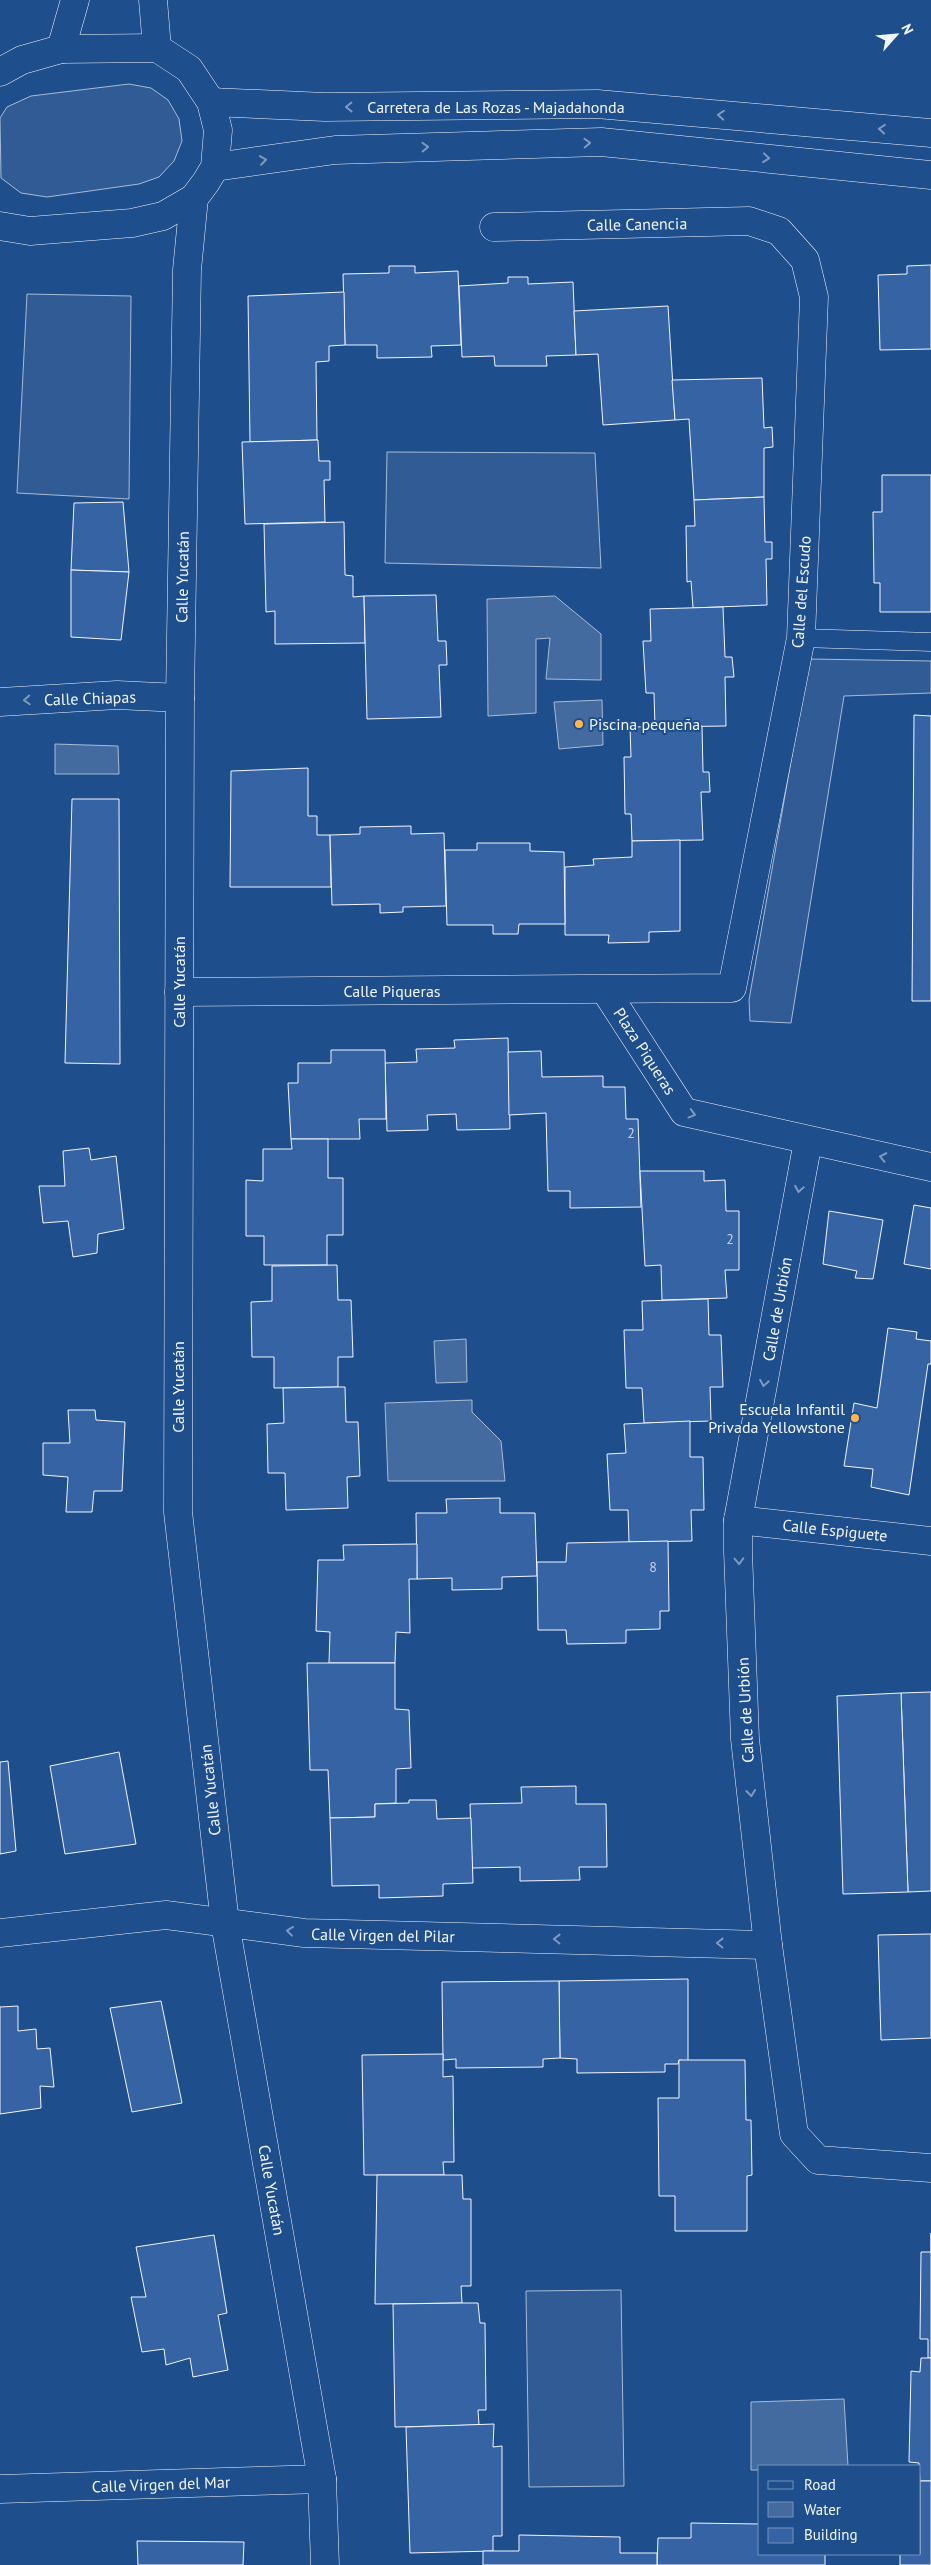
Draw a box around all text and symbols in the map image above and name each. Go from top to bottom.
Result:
north arrow [871,10,921,60]
text: N [897,21,918,37]
street label: Carretera de Las Rozas - Majadahonda [367,97,625,117]
one-way arrow [344,102,352,112]
one-way arrow [716,109,724,120]
one-way arrow [878,124,886,135]
one-way arrow [583,137,591,148]
one-way arrow [421,142,429,153]
one-way arrow [763,152,771,163]
one-way arrow [259,156,267,166]
street label: Calle Canencia [587,213,687,235]
street label: Calle Yucatán [171,531,193,623]
street label: Calle del Escudo [787,535,815,649]
street label: Calle Chiapas [44,686,137,710]
one-way arrow [22,695,30,706]
place label: Piscina pequeña [589,714,700,734]
marker: Piscina pequeña [573,718,585,730]
street label: Calle Yucatán [169,936,189,1028]
street label: Calle Piqueras [343,981,441,1001]
street label: Plaza Piqueras [609,1004,681,1098]
one-way arrow [687,1108,696,1119]
house number: 2 [627,1124,635,1142]
one-way arrow [879,1152,888,1163]
one-way arrow [795,1185,805,1193]
house number: 2 [726,1230,734,1248]
street label: Calle de Urbión [758,1255,796,1363]
street label: Calle Yucatán [168,1341,188,1433]
one-way arrow [759,1379,769,1388]
place label: Escuela Infantil Privada Yellowstone [708,1399,845,1437]
marker: Escuela Infantil Privada Yellowstone [849,1412,861,1424]
street label: Calle Espiguete [781,1515,889,1545]
one-way arrow [733,1557,744,1565]
house number: 8 [649,1558,657,1576]
street label: Calle de Urbión [732,1657,758,1763]
street label: Calle Yucatán [195,1743,225,1837]
one-way arrow [745,1789,756,1797]
street label: Calle Virgen del Pilar [311,1924,456,1946]
one-way arrow [286,1926,294,1937]
one-way arrow [553,1934,561,1945]
one-way arrow [715,1938,723,1949]
street label: Calle Yucatán [254,2143,290,2237]
legend [758,2465,921,2555]
street label: Calle Virgen del Mar [92,2472,231,2496]
text: Road [804,2475,836,2494]
text: Water [804,2500,841,2519]
text: Building [804,2525,858,2544]

